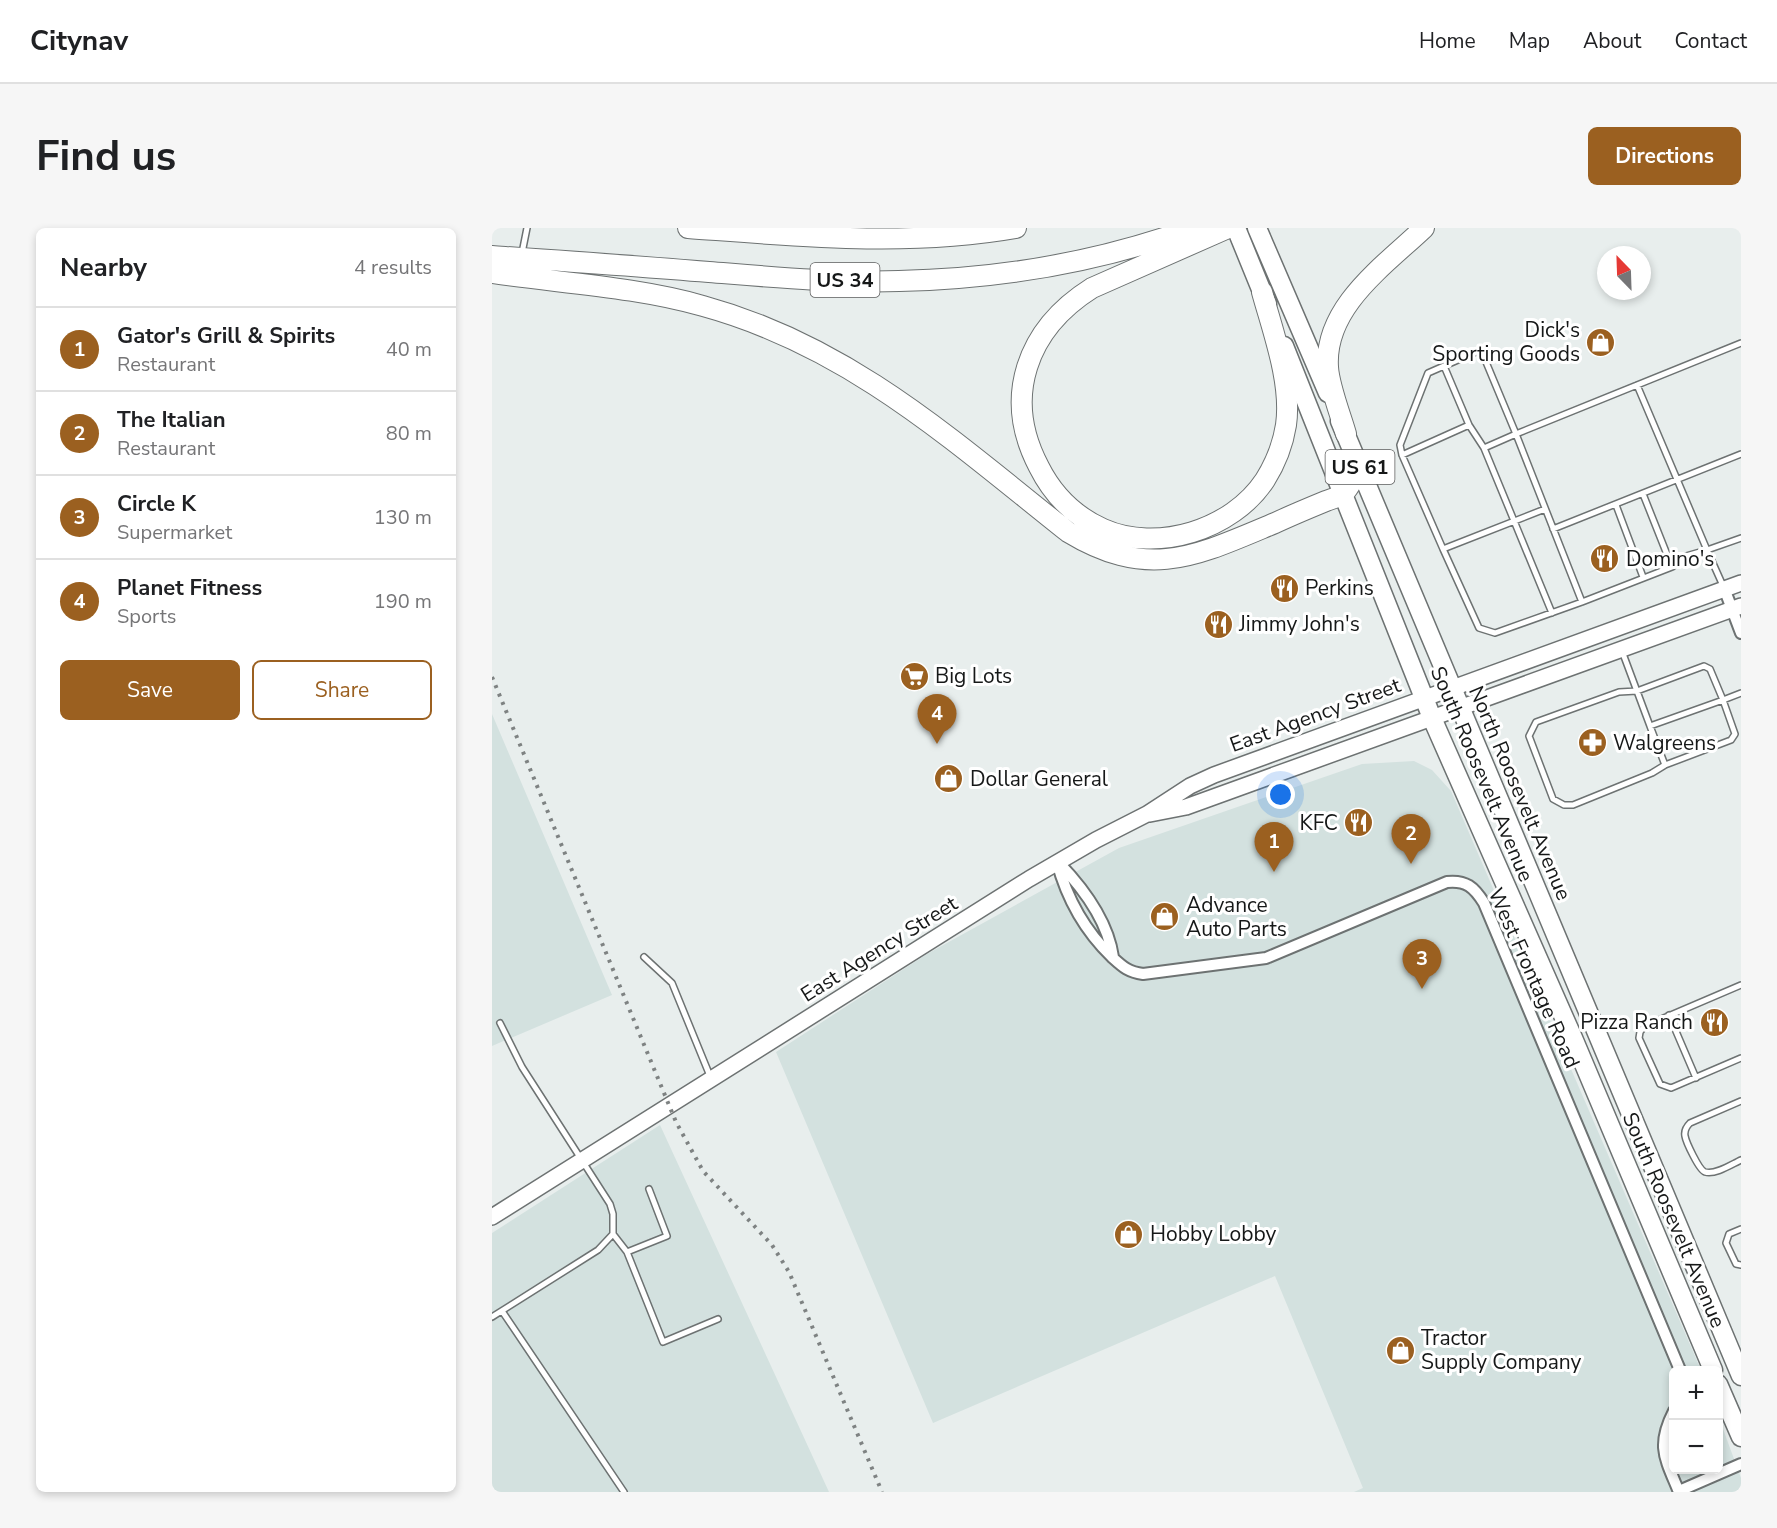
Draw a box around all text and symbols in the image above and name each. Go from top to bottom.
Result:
text: Citynav [30,22,128,60]
text: Home [1419,27,1476,55]
text: Map [1509,27,1550,55]
text: About [1583,27,1641,55]
text: Contact [1674,27,1747,55]
button: Directions [1588,127,1741,185]
text: Find us [36,128,176,185]
north arrow [1597,246,1651,300]
text: Nearby [60,250,147,285]
text: 4 results [354,254,432,281]
road number: US 34 [810,263,880,297]
place label: Dick's Sporting Goods [1432,316,1580,368]
text: Gator's Grill & Spirits [117,321,335,351]
shop icon: Dick's Sporting Goods [1585,326,1617,358]
text: 1 [74,336,86,363]
text: 40 m [386,336,432,363]
text: Restaurant [117,351,215,378]
text: The Italian [117,405,226,435]
text: 2 [74,420,86,447]
text: 80 m [386,420,432,447]
text: Restaurant [117,435,215,462]
road number: US 61 [1326,450,1394,484]
text: Circle K [117,489,196,519]
text: 3 [74,504,86,531]
text: 130 m [374,504,432,531]
text: Supermarket [117,519,232,546]
restaurant icon: Domino's [1589,543,1621,575]
place label: Domino's [1626,545,1714,573]
restaurant icon: Perkins [1268,572,1300,604]
text: Planet Fitness [117,573,262,603]
place label: Perkins [1305,574,1374,602]
text: 4 [74,588,86,615]
text: 190 m [374,588,432,615]
text: Sports [117,603,176,630]
restaurant icon: Jimmy John's [1202,608,1234,640]
place label: Jimmy John's [1238,610,1360,638]
button: Save [60,660,240,720]
button: Share [252,660,432,720]
supermarket icon: Big Lots [898,660,930,692]
place label: Big Lots [935,662,1012,690]
street label: South Roosevelt Avenue [1424,662,1540,886]
street label: East Agency Street [1226,671,1405,759]
street label: North Roosevelt Avenue [1462,682,1578,904]
pin: 4 [918,694,956,744]
pharmacy icon: Walgreens [1576,727,1608,759]
place label: Walgreens [1613,729,1716,757]
shop icon: Dollar General [933,763,965,795]
place label: Dollar General [970,765,1109,793]
your location [1266,780,1295,809]
restaurant icon: KFC [1343,807,1375,839]
place label: KFC [1300,809,1338,837]
pin: 2 [1392,814,1430,864]
pin: 1 [1254,822,1294,872]
street label: West Frontage Road [1482,884,1586,1072]
street label: East Agency Street [795,889,963,1009]
place label: Advance Auto Parts [1186,891,1287,943]
shop icon: Advance Auto Parts [1149,901,1181,933]
pin: 3 [1402,940,1442,989]
restaurant icon: Pizza Ranch [1698,1006,1730,1038]
place label: Pizza Ranch [1580,1008,1693,1036]
street label: South Roosevelt Avenue [1616,1108,1732,1332]
shop icon: Hobby Lobby [1113,1218,1145,1250]
place label: Hobby Lobby [1150,1220,1276,1248]
place label: Tractor Supply Company [1421,1324,1582,1376]
shop icon: Tractor Supply Company [1384,1334,1416,1366]
map controls [1669,1366,1723,1474]
button: + [1669,1366,1723,1420]
button: − [1669,1420,1723,1474]

